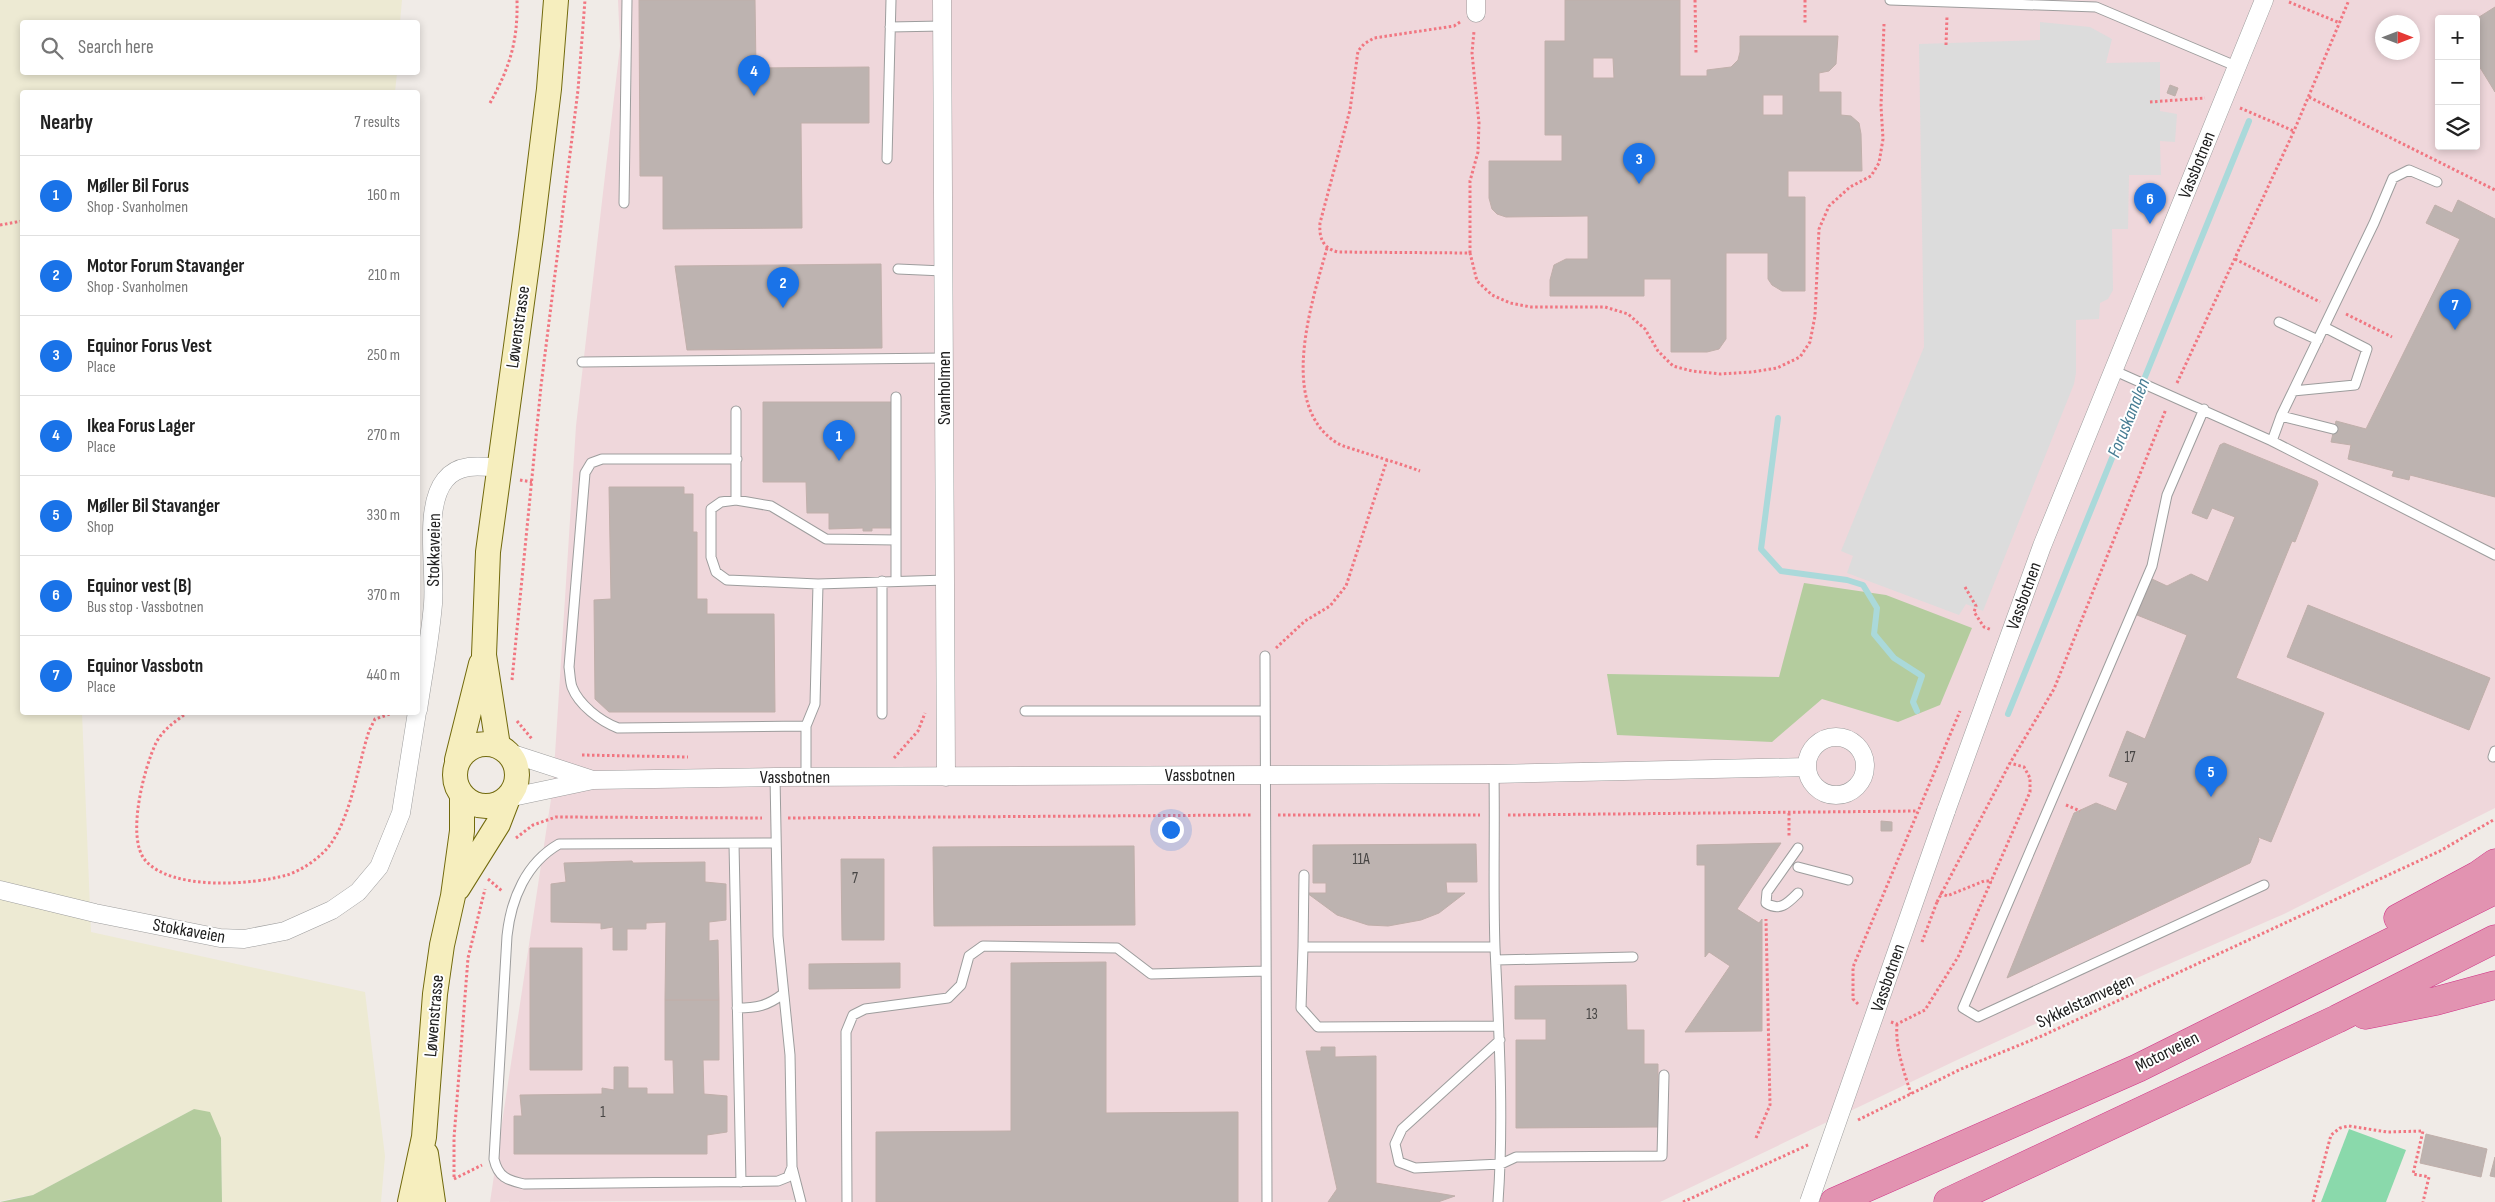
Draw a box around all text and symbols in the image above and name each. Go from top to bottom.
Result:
north arrow [2375,15,2420,60]
map controls [2435,15,2480,150]
button: + [2435,15,2480,60]
search box [20,20,420,75]
icon: search [38,34,66,62]
text: Search here [78,36,154,59]
pin: 4 [738,55,770,96]
button: − [2435,60,2480,105]
button: layers [2435,105,2480,150]
text: Nearby [40,110,93,135]
text: 7 results [354,113,400,132]
street label: Vassbotnen [2174,128,2220,202]
pin: 3 [1623,143,1655,184]
text: Møller Bil Forus [87,175,189,198]
pin: 6 [2134,183,2166,224]
text: 1 [53,186,59,205]
text: 160 m [367,186,400,205]
text: Shop · Svanholmen [87,198,188,217]
text: Motor Forum Stavanger [87,255,244,278]
text: 2 [52,266,60,285]
text: 210 m [368,266,400,285]
pin: 2 [767,267,799,308]
text: Shop · Svanholmen [87,278,188,297]
street label: Løwenstrasse [502,285,534,369]
pin: 7 [2439,289,2471,330]
text: Equinor Forus Vest [87,335,212,358]
text: 3 [52,346,60,365]
text: 250 m [367,346,400,365]
street label: Svanholmen [934,351,955,425]
text: Place [87,358,116,377]
water label: Foruskanalen [2103,375,2155,461]
text: Ikea Forus Lager [87,415,195,438]
pin: 1 [823,420,855,461]
text: 4 [52,426,60,445]
text: 270 m [367,426,400,445]
text: Place [87,438,116,457]
text: Møller Bil Stavanger [87,495,220,518]
text: 5 [52,506,60,525]
text: 330 m [367,506,400,525]
street label: Stokkaveien [423,513,445,587]
text: Shop [87,518,114,537]
street label: Vassbotnen [2002,559,2046,633]
text: Equinor vest (B) [87,575,191,598]
text: 6 [52,586,60,605]
text: 370 m [367,586,400,605]
text: Bus stop · Vassbotnen [87,598,204,617]
text: Equinor Vassbotn [87,655,203,678]
text: 7 [53,666,59,685]
text: 440 m [367,666,400,685]
text: Place [87,678,116,697]
house number: 17 [2124,748,2136,767]
pin: 5 [2195,756,2227,797]
street label: Vassbotnen [1165,765,1235,786]
street label: Vassbotnen [760,767,830,788]
your location [1158,817,1184,843]
house number: 11A [1352,850,1370,869]
house number: 7 [852,869,858,888]
street label: Stokkaveien [151,914,227,948]
street label: Vassbotnen [1867,941,1909,1015]
street label: Sykkelstamvegen [2033,969,2137,1033]
street label: Løwenstrasse [420,974,448,1058]
house number: 13 [1586,1005,1598,1024]
street label: Motorveien [2132,1027,2202,1077]
house number: 1 [600,1103,606,1122]

